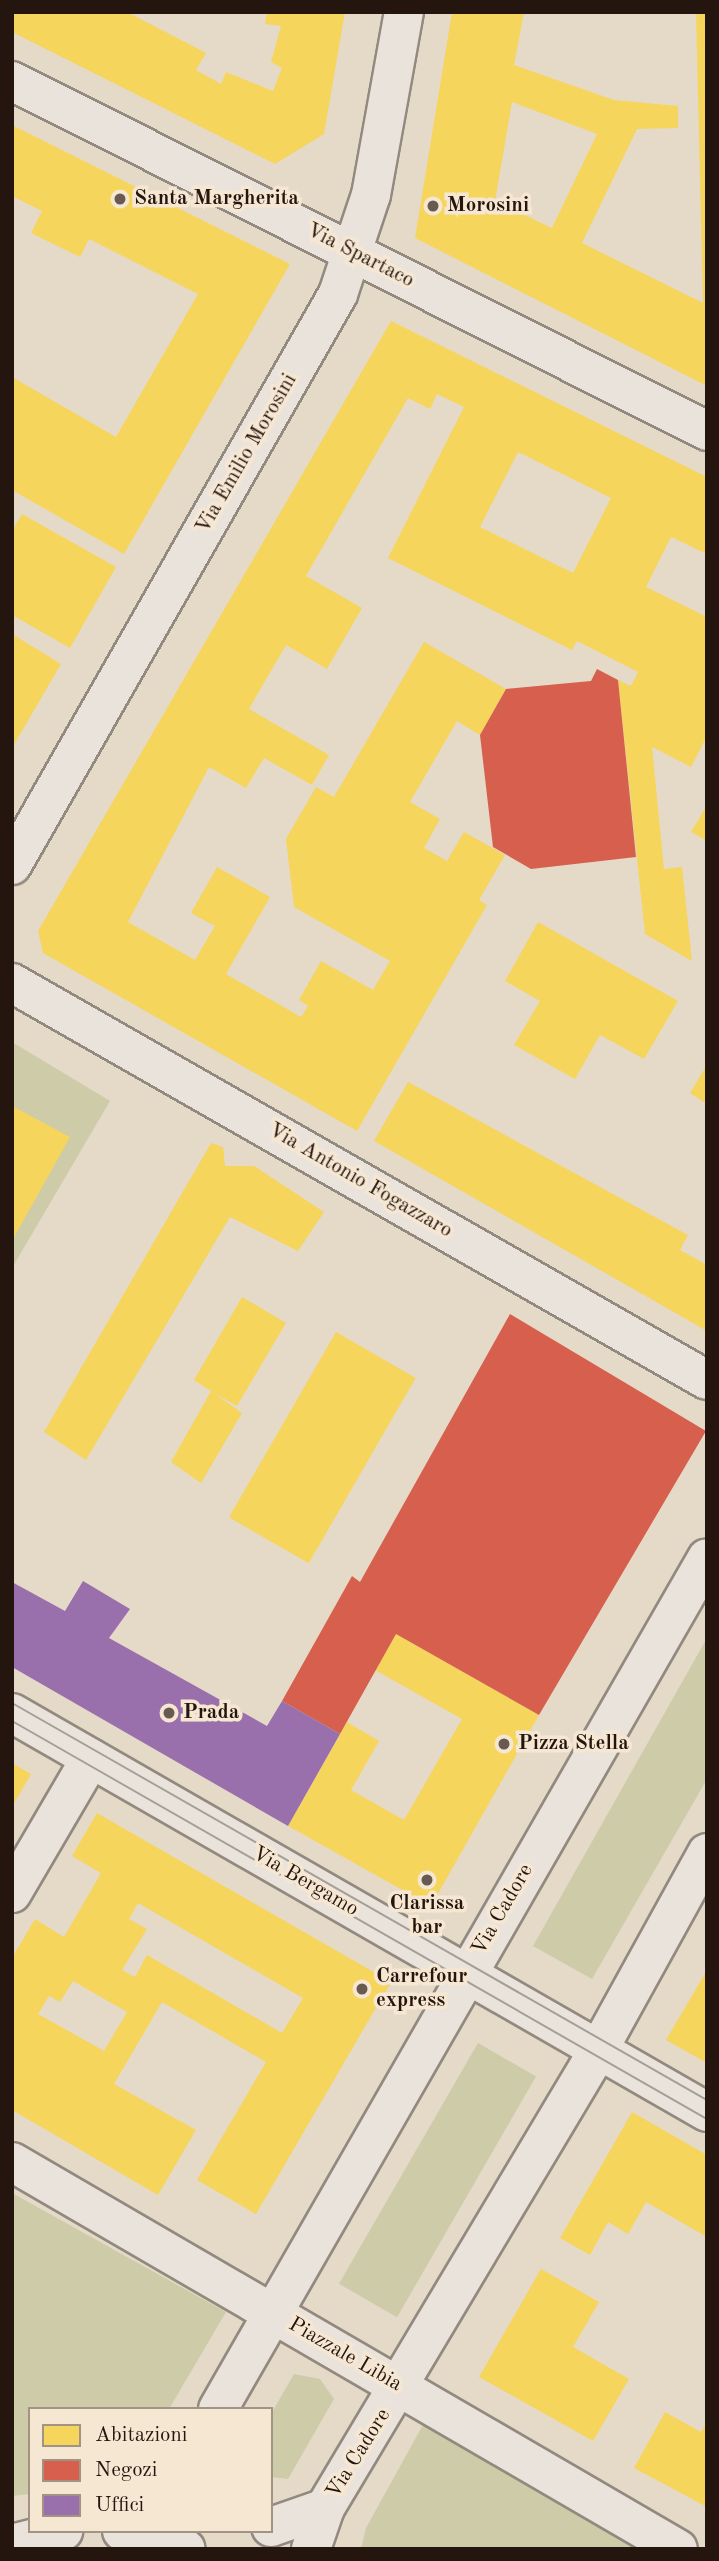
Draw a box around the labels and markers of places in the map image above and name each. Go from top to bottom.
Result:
place label: Santa Margherita [134,186,299,212]
marker: Santa Margherita [112,191,128,207]
place label: Morosini [447,193,529,219]
marker: Morosini [425,198,441,214]
place label: Prada [183,1700,239,1726]
marker: Prada [161,1705,177,1721]
place label: Pizza Stella [518,1731,629,1757]
marker: Pizza Stella [496,1736,512,1752]
marker: Clarissa bar [419,1872,435,1888]
place label: Clarissa bar [389,1891,465,1941]
place label: Carrefour express [376,1964,467,2014]
marker: Carrefour express [354,1981,370,1997]

